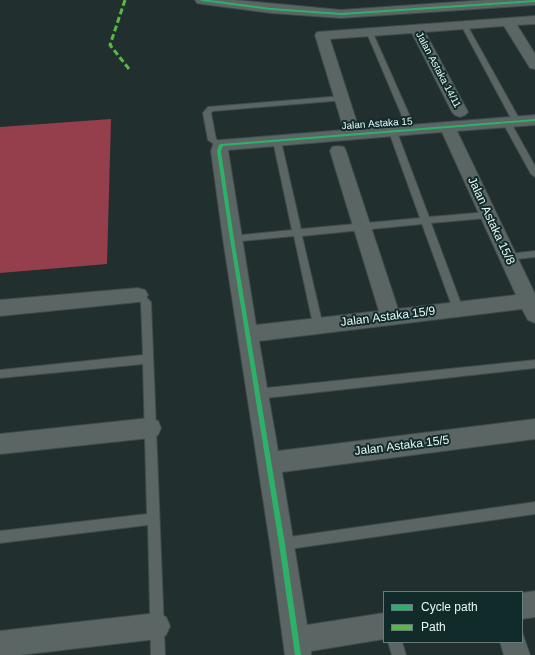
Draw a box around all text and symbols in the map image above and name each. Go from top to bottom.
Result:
street label: Jalan Astaka 14/11 [413,30,463,110]
street label: Jalan Astaka 15 [341,116,413,132]
street label: Jalan Astaka 15/8 [464,175,518,267]
street label: Jalan Astaka 15/9 [340,304,436,330]
street label: Jalan Astaka 15/5 [354,433,450,459]
legend [383,591,523,643]
text: Cycle path [421,600,478,614]
text: Path [421,620,446,634]

